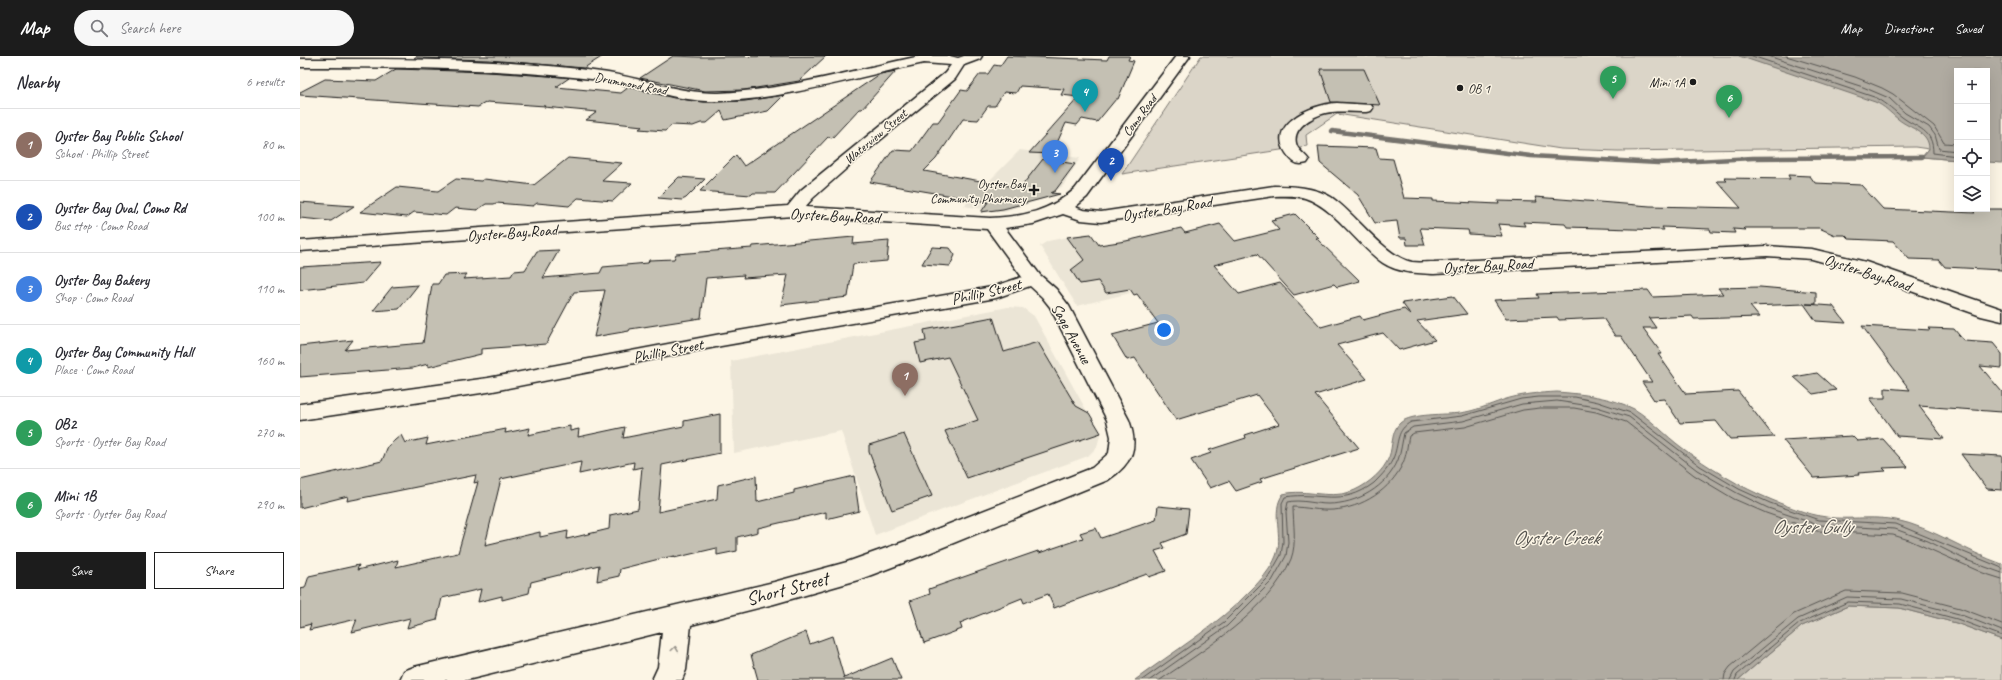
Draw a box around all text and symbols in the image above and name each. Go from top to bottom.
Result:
search box [74,10,354,46]
text: Map [20,16,50,40]
icon: search [88,17,110,39]
text: Search here [120,19,181,38]
text: Map [1841,20,1862,37]
text: Directions [1884,20,1933,37]
text: Saved [1955,20,1982,37]
pin: 5 [1600,66,1626,99]
map controls [1954,68,1990,212]
button: + [1954,68,1990,104]
street label: Drummond Road [593,69,670,99]
text: Nearby [16,72,59,93]
text: 6 results [246,74,284,90]
place label: Mini 1A [1649,75,1685,91]
marker: Mini 1A [1688,77,1698,87]
pin: 4 [1072,79,1098,112]
place label: OB 1 [1468,81,1491,97]
marker: OB 1 [1455,83,1465,93]
pin: 6 [1716,85,1742,118]
street label: Como Road [1119,90,1162,139]
button: − [1954,104,1990,140]
street label: Waterview Street [841,105,912,168]
text: Oyster Bay Public School [54,127,181,146]
text: 1 [26,137,32,153]
text: 80 m [262,137,284,153]
pin: 3 [1042,140,1068,173]
button: locate [1954,140,1990,176]
text: School · Phillip Street [54,146,148,162]
pin: 2 [1098,148,1124,181]
place label: Oyster Bay Community Pharmacy [930,176,1028,207]
button: layers [1954,176,1990,212]
marker: Oyster Bay Community Pharmacy [1029,185,1039,195]
street label: Oyster Bay Road [1121,192,1216,226]
text: Oyster Bay Oval, Como Rd [54,199,186,218]
street label: Oyster Bay Road [789,204,883,228]
text: 2 [26,209,32,225]
text: 100 m [256,209,284,225]
text: Bus stop · Como Road [54,218,148,234]
street label: Oyster Bay Road [466,220,560,246]
street label: Oyster Bay Road [1822,249,1916,297]
street label: Oyster Bay Road [1442,254,1536,278]
text: Oyster Bay Bakery [54,271,149,290]
street label: Phillip Street [949,274,1025,310]
text: 3 [26,281,32,297]
text: 110 m [256,281,284,297]
text: Shop · Como Road [54,290,132,306]
street label: Sage Avenue [1046,300,1097,369]
your location [1154,320,1174,340]
street label: Phillip Street [632,334,707,368]
text: Oyster Bay Community Hall [54,343,193,362]
text: 4 [26,353,32,369]
text: 160 m [256,353,284,369]
text: Place · Como Road [54,362,133,378]
pin: 1 [892,363,918,396]
text: OB2 [54,415,76,434]
text: 5 [26,425,32,441]
text: 270 m [256,425,284,441]
text: Sports · Oyster Bay Road [54,434,165,450]
text: Mini 1B [54,487,96,506]
text: 6 [26,497,32,513]
text: 290 m [256,497,284,513]
text: Sports · Oyster Bay Road [54,506,165,522]
water label: Oyster Gully [1772,514,1855,539]
water label: Oyster Creek [1513,525,1603,550]
button: Save [16,552,146,589]
button: Share [154,552,284,589]
street label: Short Street [744,566,833,611]
one-way arrow [670,646,679,652]

